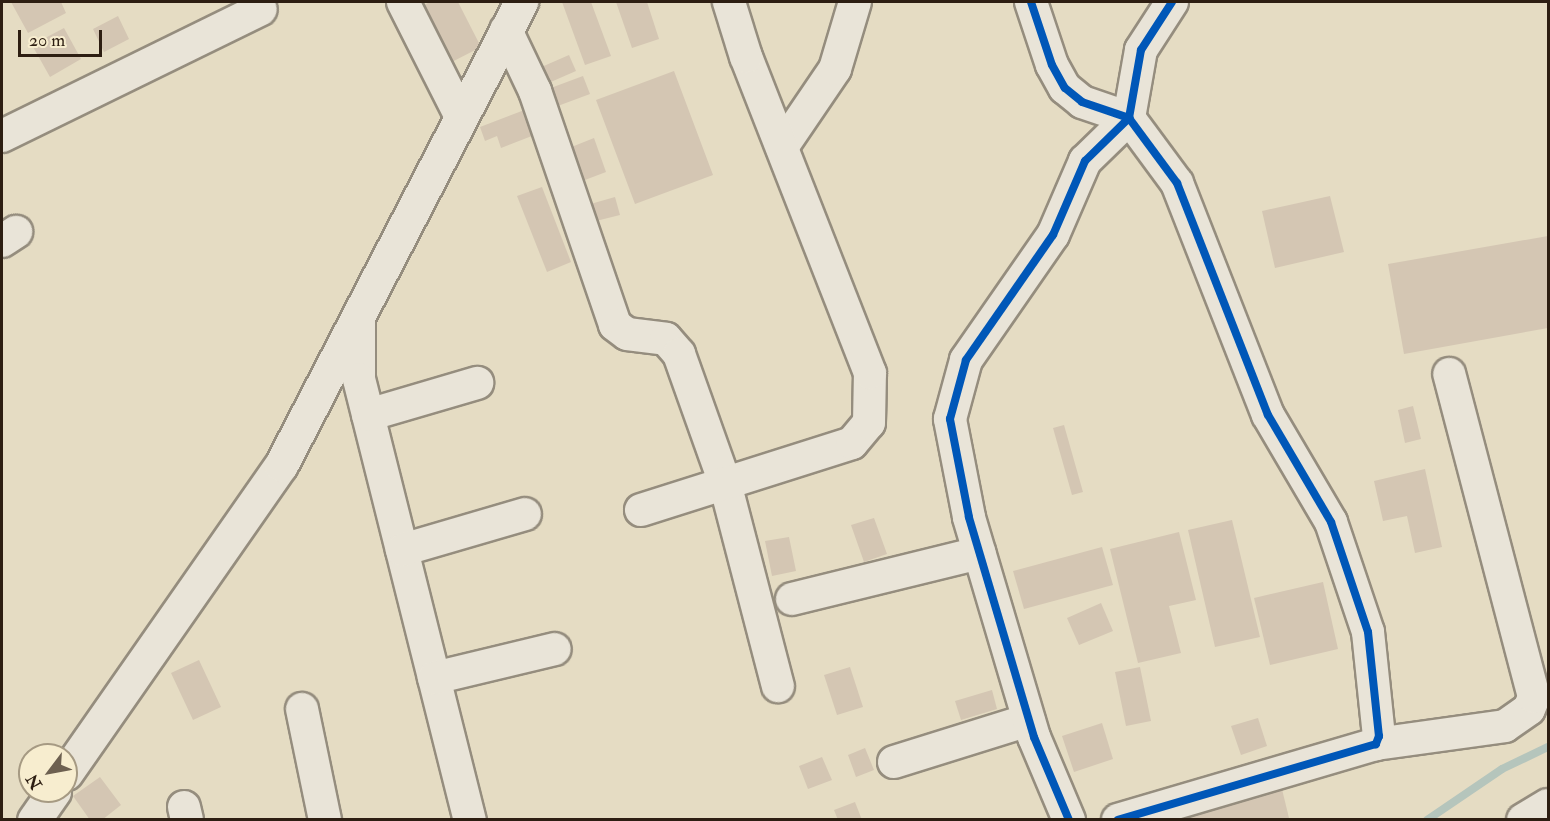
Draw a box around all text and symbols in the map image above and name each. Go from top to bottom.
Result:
scale bar [21,18,105,56]
text: 20 m [29,29,65,52]
north arrow [18,743,78,803]
text: N [22,770,47,793]

